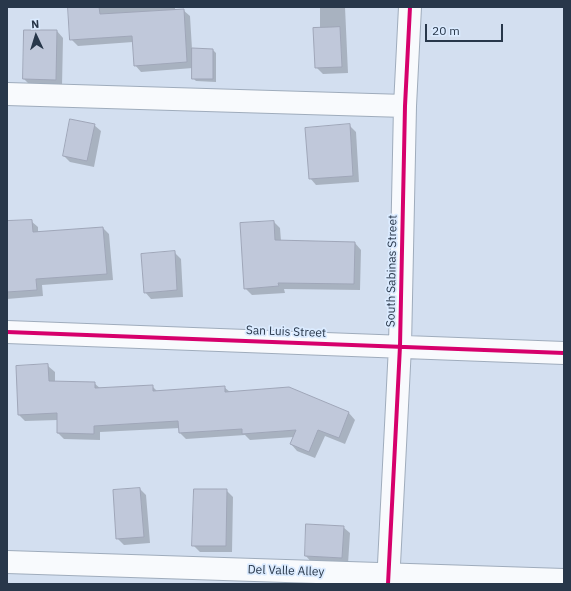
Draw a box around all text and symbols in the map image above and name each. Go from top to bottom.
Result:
north arrow [16,16,56,56]
scale bar [427,16,505,42]
text: N [31,17,40,31]
text: 20 m [432,23,460,38]
street label: South Sabinas Street [384,215,400,327]
street label: San Luis Street [246,323,326,341]
street label: Del Valle Alley [247,562,325,580]

